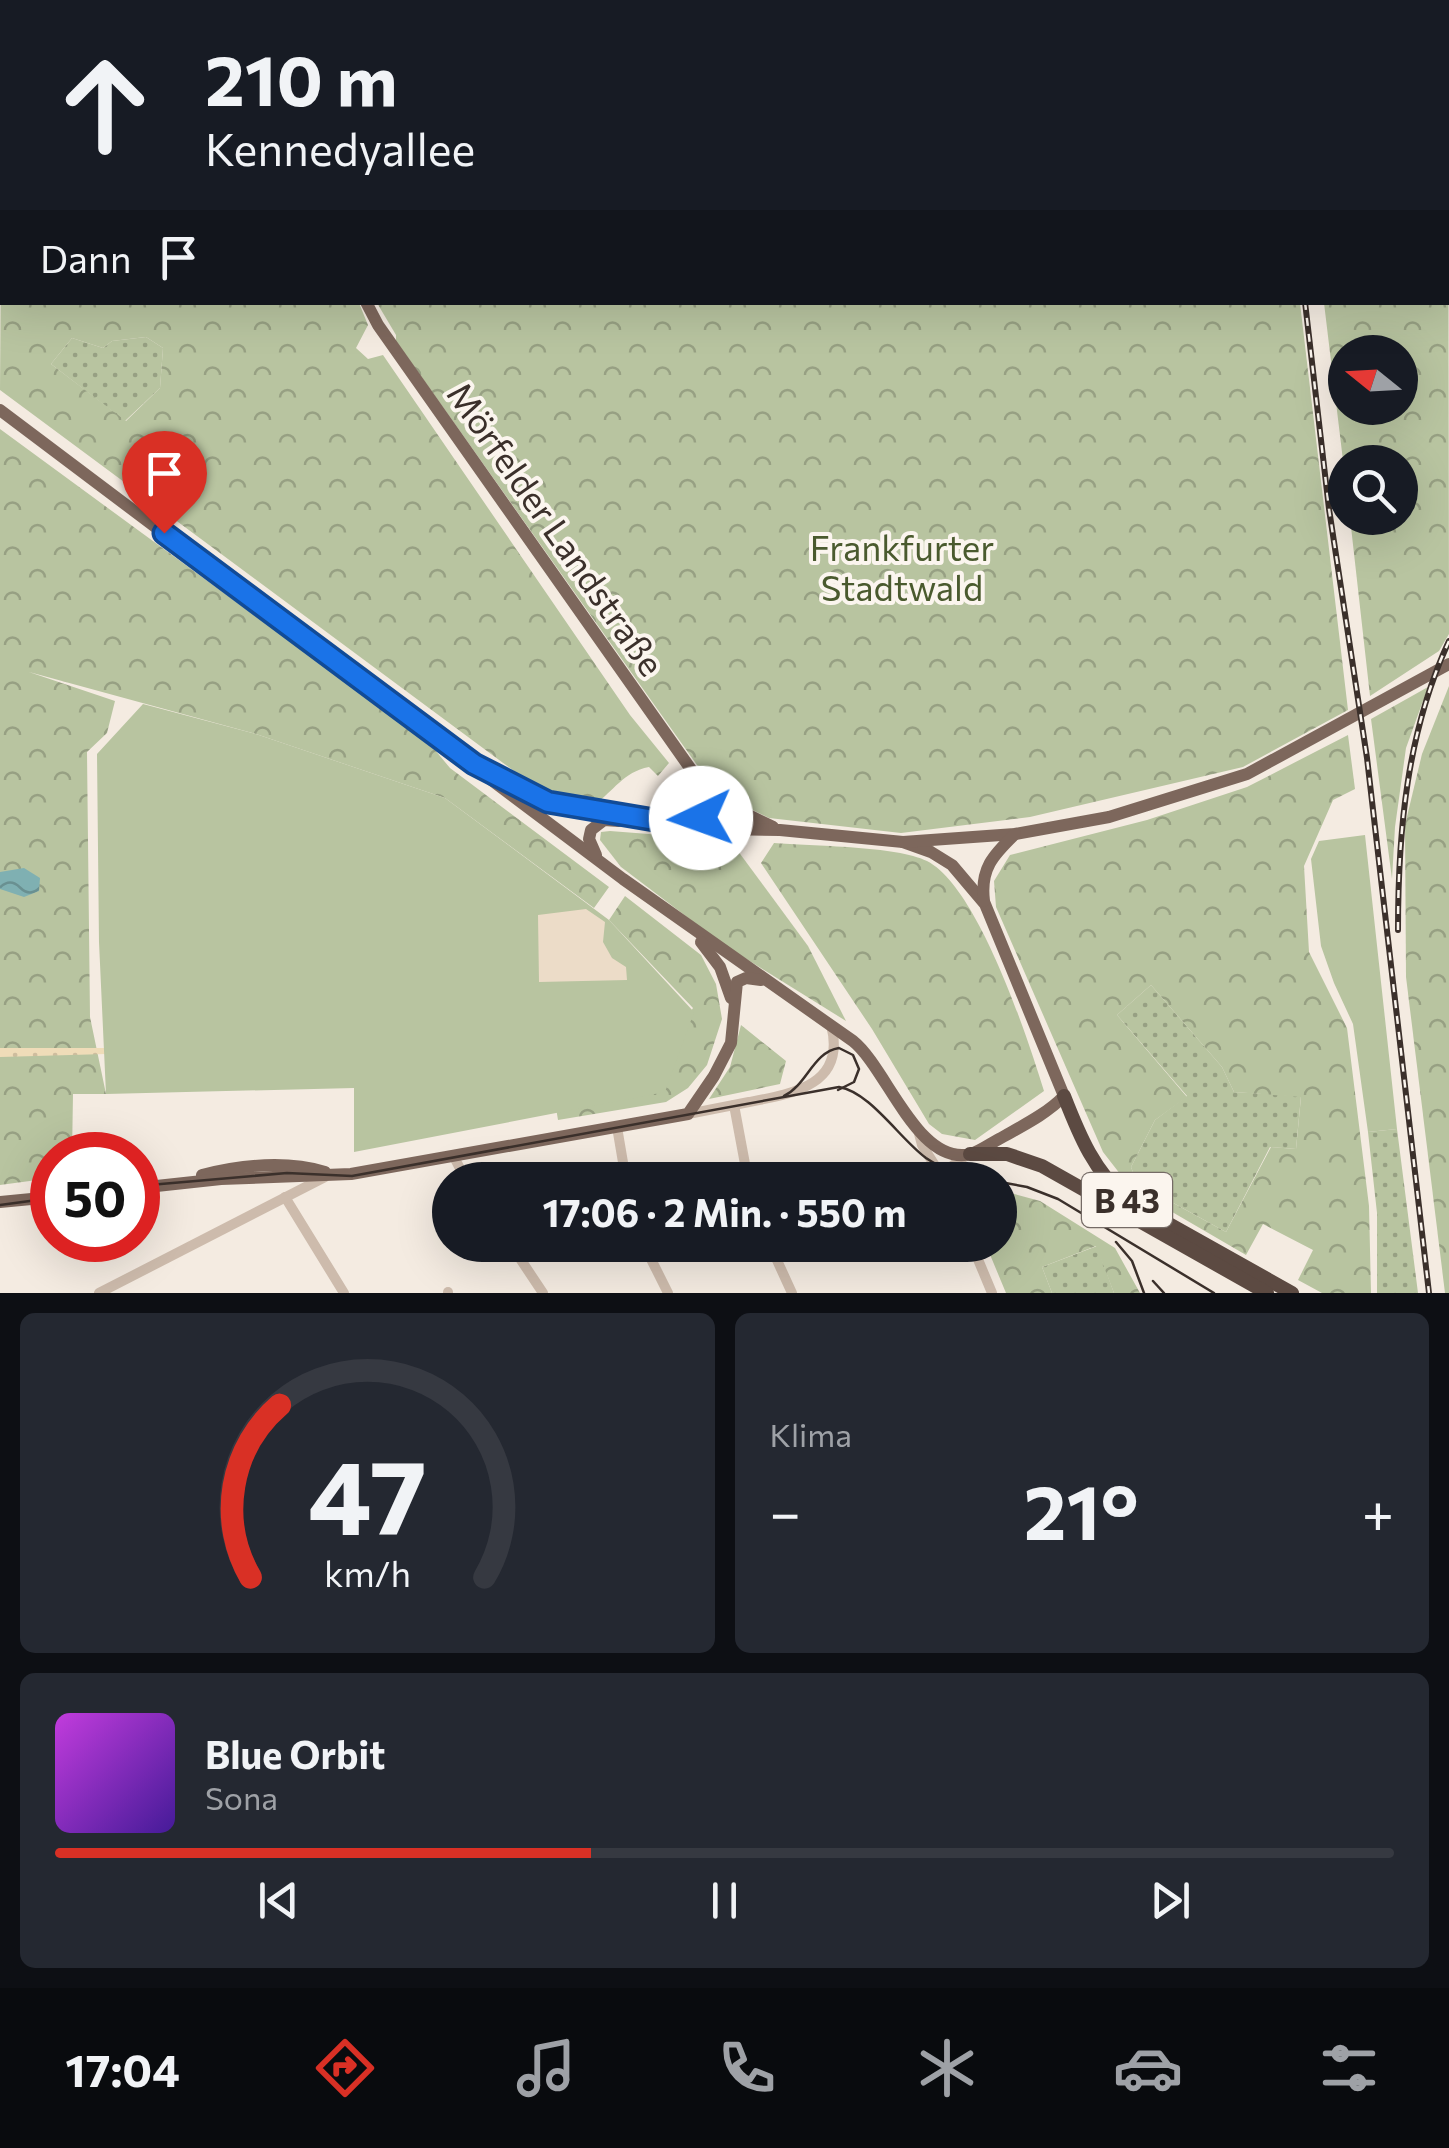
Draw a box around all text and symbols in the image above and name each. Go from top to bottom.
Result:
text: 210 m [205,35,397,120]
icon: ahead [40,40,170,170]
text: Kennedyallee [205,120,475,175]
icon: arrive [151,230,206,285]
text: Dann [40,234,131,281]
north arrow [1328,335,1418,425]
map controls [1328,335,1418,535]
street label: Mörfelder Landstraße [439,373,675,683]
pin [122,431,207,534]
button: search [1328,445,1418,535]
icon: arrive [137,446,192,501]
park label: Frankfurter Stadtwald [810,525,994,608]
position arrow [649,766,753,870]
speed limit sign: 50 [30,1132,160,1262]
road number: B 43 [1082,1173,1172,1227]
text: 17:06 · 2 Min. · 550 m [542,1188,907,1235]
text: Klima [770,1414,852,1454]
text: 47 [308,1429,427,1556]
text: 21° [1024,1464,1139,1555]
text: − [770,1477,801,1544]
text: + [1362,1477,1394,1544]
text: km/h [324,1551,411,1594]
text: Blue Orbit [205,1730,385,1777]
text: Sona [205,1777,278,1817]
icon: previous [251,1873,306,1928]
icon: pause [697,1873,752,1928]
icon: next [1143,1873,1198,1928]
icon: directions [310,2033,380,2103]
icon: music [511,2033,581,2103]
icon: phone [712,2033,782,2103]
icon: climate [912,2033,982,2103]
icon: car [1113,2033,1183,2103]
icon: filters [1314,2033,1384,2103]
text: 17:04 [65,2041,180,2096]

